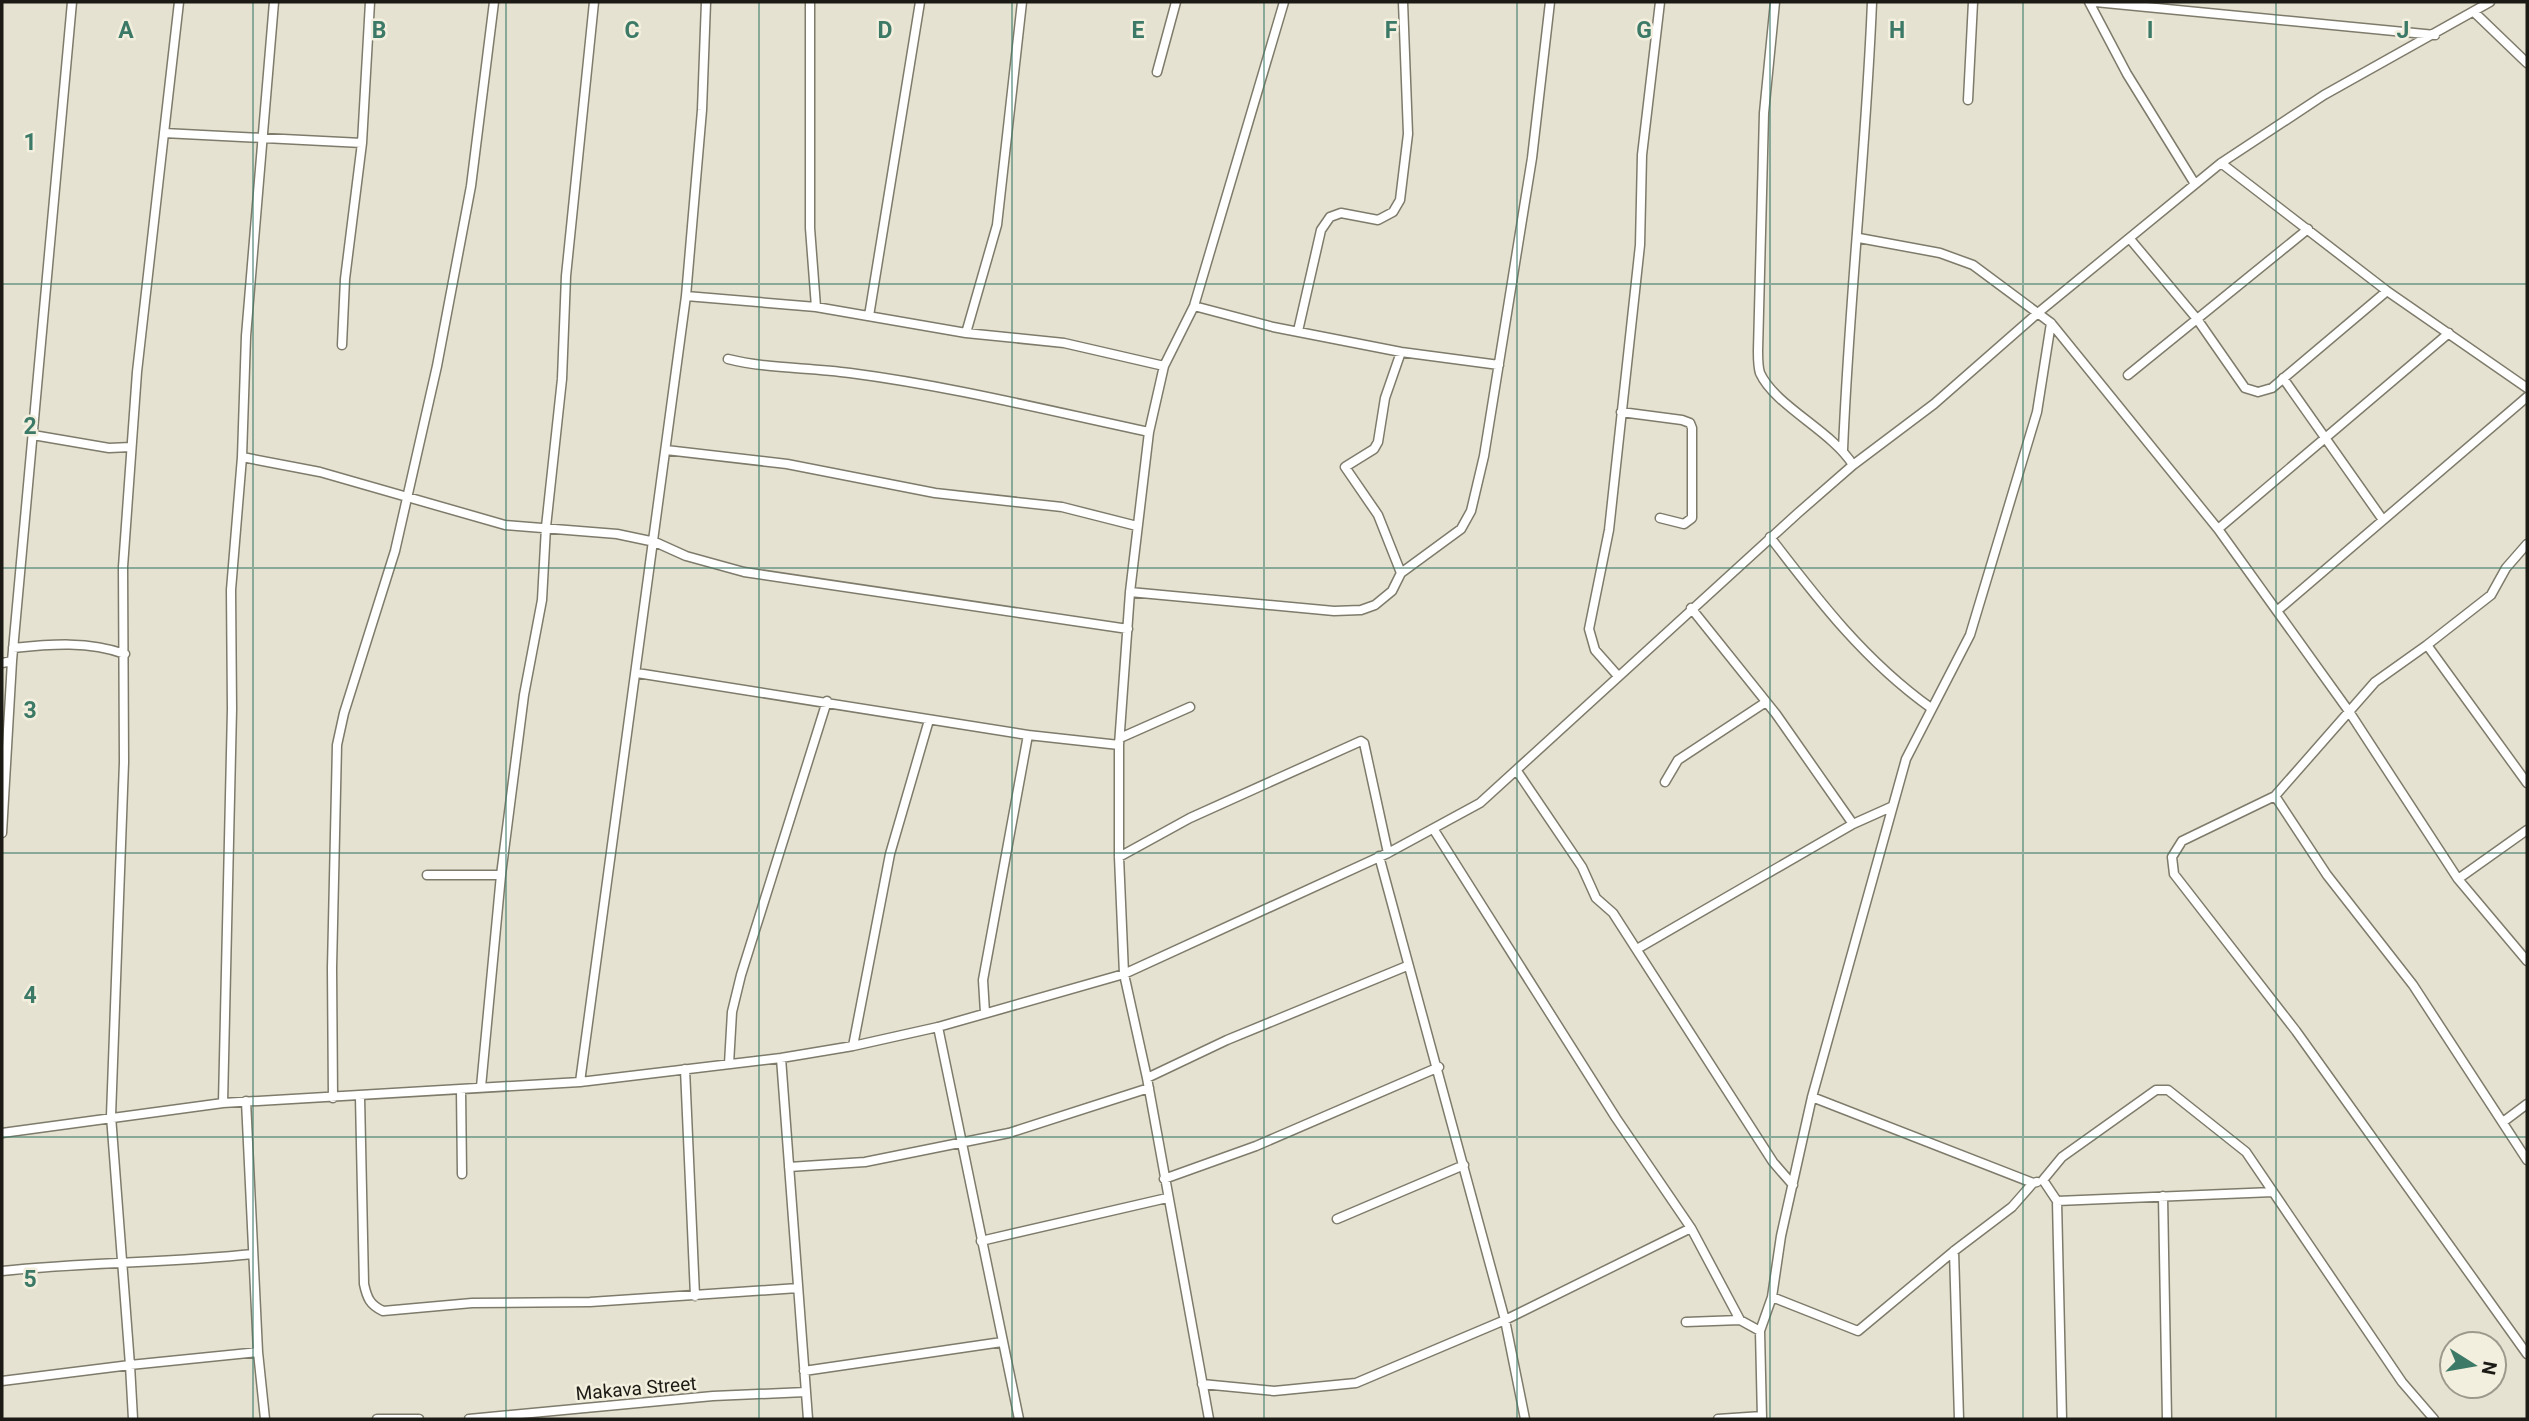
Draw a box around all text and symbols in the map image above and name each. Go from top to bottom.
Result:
text: A [118,17,134,44]
text: B [372,17,386,44]
text: C [624,17,640,44]
text: D [878,17,892,44]
text: E [1132,17,1145,44]
text: F [1385,17,1398,44]
text: G [1636,17,1652,44]
text: H [1889,17,1905,44]
text: I [2147,17,2153,44]
text: J [2397,17,2409,44]
text: 1 [23,129,37,156]
text: 2 [23,413,37,440]
text: 3 [23,697,37,724]
text: 4 [23,982,37,1009]
text: 5 [23,1266,37,1293]
north arrow [2438,1330,2508,1400]
text: N [2477,1359,2502,1377]
street label: Makava Street [575,1372,697,1405]

